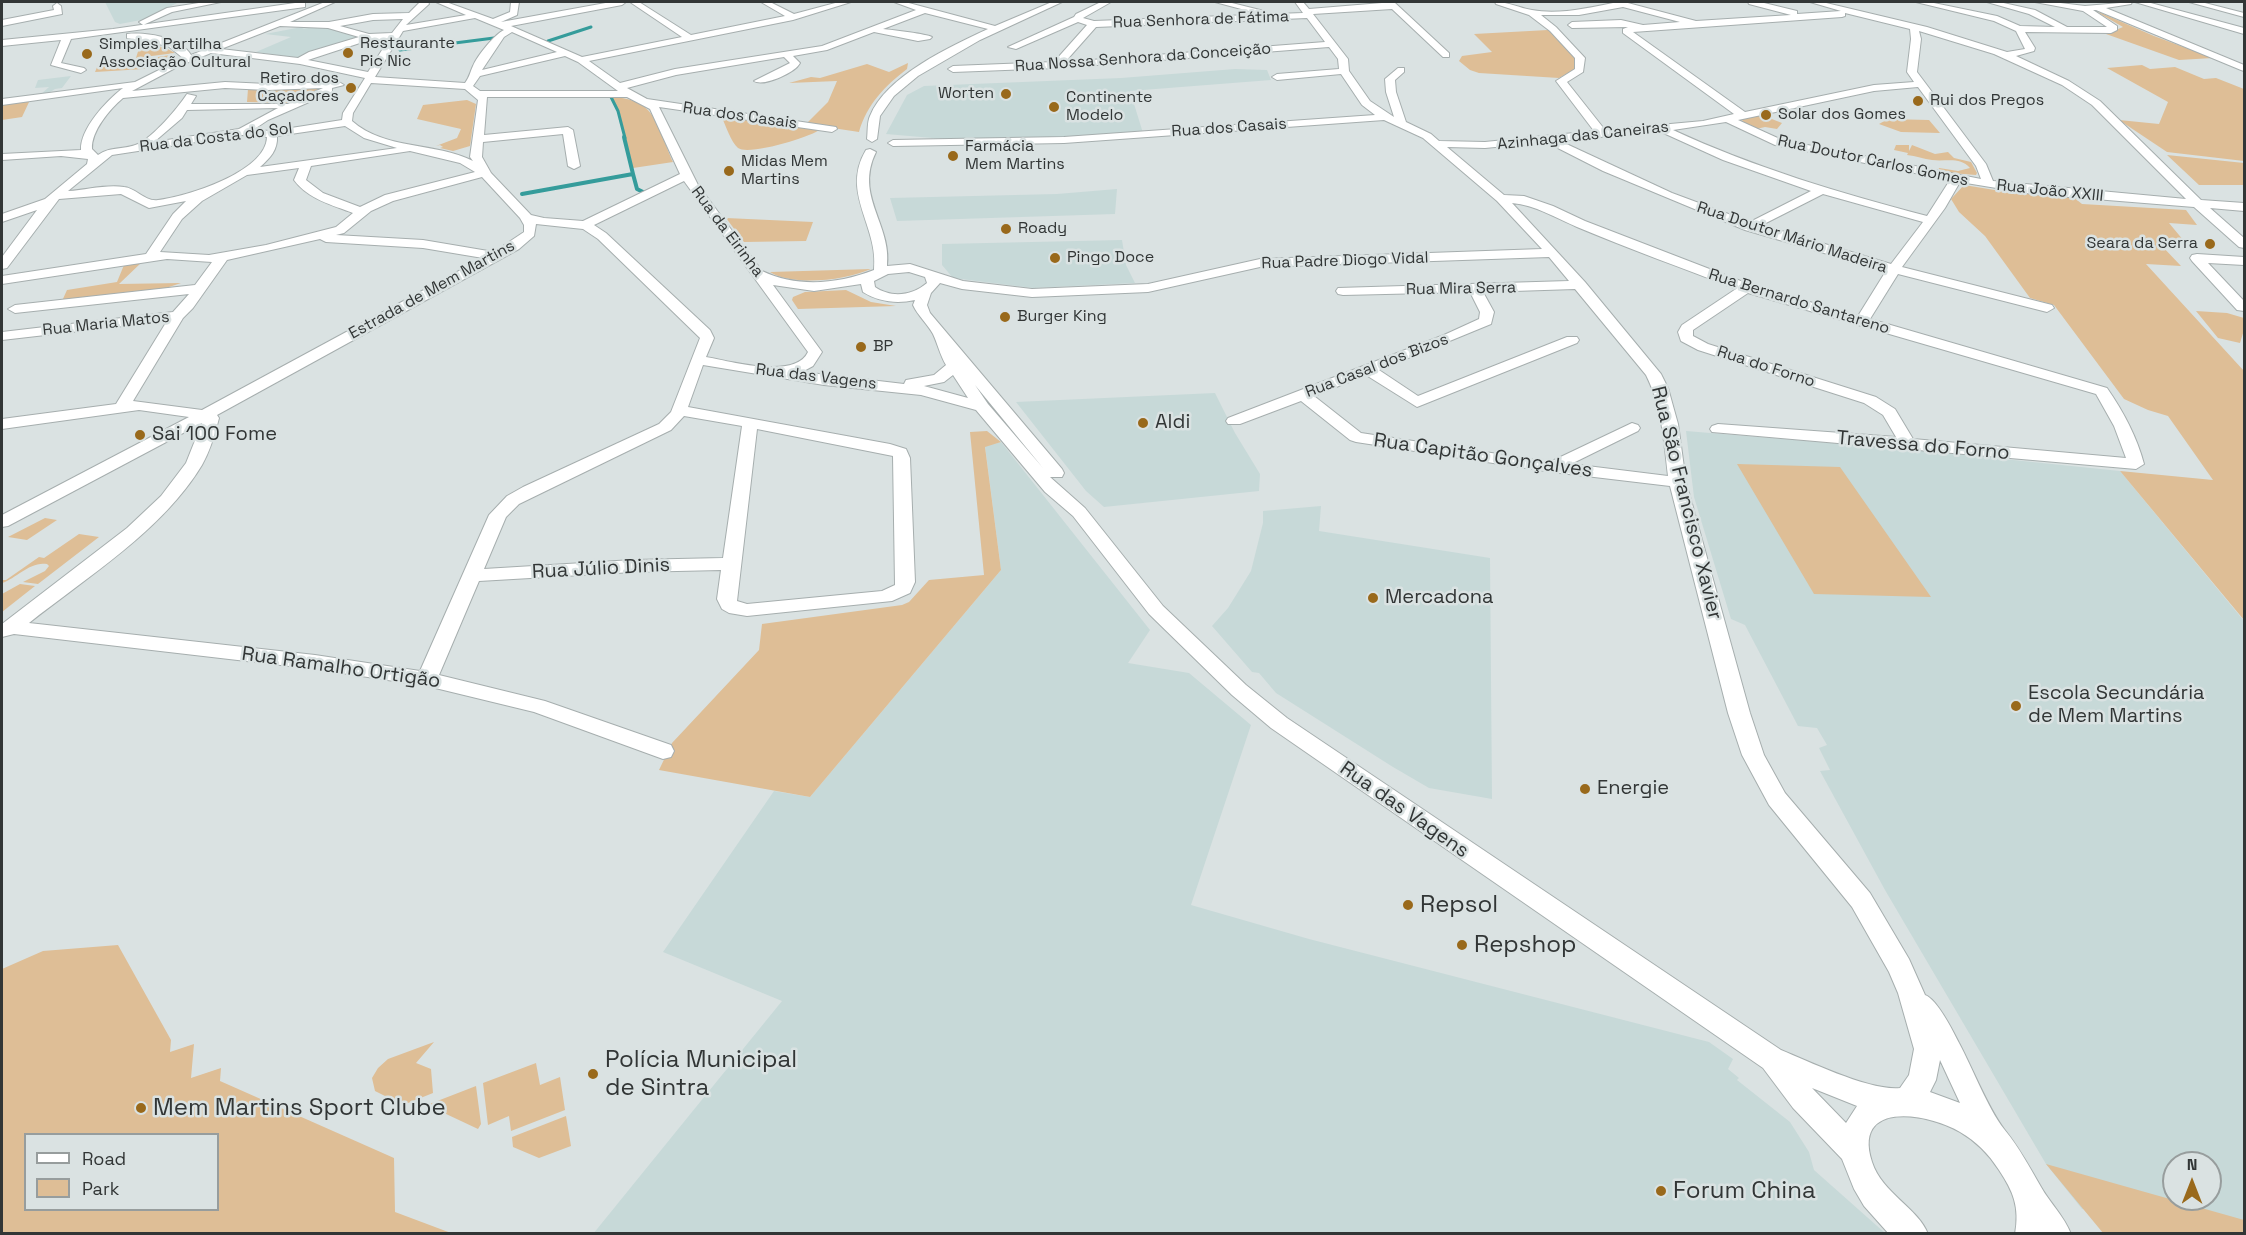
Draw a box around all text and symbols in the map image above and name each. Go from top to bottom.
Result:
street label: Rua Senhora de Fátima [1113,7,1289,33]
place label: Restaurante Pic Nic [360,34,455,72]
place label: Simples Partilha Associação Cultural [99,35,251,73]
street label: Rua Nossa Senhora da Conceição [1014,39,1272,77]
marker: Restaurante Pic Nic [341,46,355,60]
marker: Simples Partilha Associação Cultural [80,47,94,61]
place label: Retiro dos Caçadores [257,69,339,107]
marker: Retiro dos Caçadores [344,81,358,95]
place label: Worten [938,84,994,104]
marker: Worten [999,87,1013,101]
place label: Continente Modelo [1066,88,1152,126]
place label: Rui dos Pregos [1930,91,2044,111]
marker: Rui dos Pregos [1911,94,1925,108]
street label: Rua dos Casais [682,98,798,134]
marker: Continente Modelo [1047,100,1061,114]
place label: Solar dos Gomes [1778,105,1906,125]
marker: Solar dos Gomes [1759,108,1773,122]
street label: Rua dos Casais [1171,114,1287,142]
street label: Azinhaga das Caneiras [1496,117,1670,155]
street label: Rua da Costa do Sol [139,119,293,157]
street label: Rua Doutor Carlos Gomes [1776,131,1970,191]
place label: Farmácia Mem Martins [965,137,1065,175]
marker: Farmácia Mem Martins [946,149,960,163]
place label: Midas Mem Martins [741,152,828,190]
marker: Midas Mem Martins [722,164,736,178]
street label: Rua João XXIII [1996,176,2104,206]
street label: Rua da Eirinha [687,183,767,281]
street label: Rua Doutor Mário Madeira [1694,198,1890,278]
place label: Roady [1018,219,1067,239]
marker: Roady [999,222,1013,236]
place label: Seara da Serra [2087,234,2198,254]
street label: Estrada de Mem Martins [346,236,518,344]
marker: Seara da Serra [2203,237,2217,251]
place label: Pingo Doce [1067,248,1154,268]
street label: Rua Padre Diogo Vidal [1261,248,1429,274]
marker: Pingo Doce [1048,251,1062,265]
street label: Rua Bernardo Santareno [1706,265,1892,339]
street label: Rua Mira Serra [1406,278,1516,300]
place label: Burger King [1017,307,1107,327]
street label: Rua Maria Matos [42,308,170,340]
marker: Burger King [998,310,1012,324]
street label: Rua Casal dos Bizos [1303,330,1451,402]
place label: BP [873,337,893,357]
marker: BP [854,340,868,354]
street label: Rua do Forno [1715,342,1817,392]
street label: Rua das Vagens [755,360,877,394]
street label: Rua São Francisco Xavier [1645,384,1727,622]
place label: Aldi [1155,411,1190,435]
marker: Aldi [1136,416,1150,430]
place label: Sai 100 Fome [152,423,277,447]
street label: Travessa do Forno [1835,426,2011,466]
marker: Sai 100 Fome [133,428,147,442]
street label: Rua Capitão Gonçalves [1372,429,1594,483]
street label: Rua Júlio Dinis [531,553,671,585]
place label: Mercadona [1385,586,1494,610]
marker: Mercadona [1366,591,1380,605]
street label: Rua Ramalho Ortigão [240,642,442,694]
place label: Escola Secundária de Mem Martins [2028,682,2205,729]
marker: Escola Secundária de Mem Martins [2009,699,2023,713]
street label: Rua das Vagens [1335,757,1473,863]
place label: Energie [1597,777,1669,801]
marker: Energie [1578,782,1592,796]
place label: Repsol [1420,891,1498,919]
marker: Repsol [1401,898,1415,912]
place label: Repshop [1474,931,1576,959]
marker: Repshop [1455,938,1469,952]
place label: Polícia Municipal de Sintra [605,1046,797,1102]
marker: Polícia Municipal de Sintra [586,1067,600,1081]
place label: Mem Martins Sport Clube [153,1094,446,1122]
marker: Mem Martins Sport Clube [134,1101,148,1115]
legend [24,1133,219,1211]
text: Road [82,1147,126,1170]
north arrow [2162,1151,2222,1211]
text: N [2187,1154,2197,1175]
text: Park [82,1177,119,1200]
place label: Forum China [1673,1177,1816,1205]
marker: Forum China [1654,1184,1668,1198]

